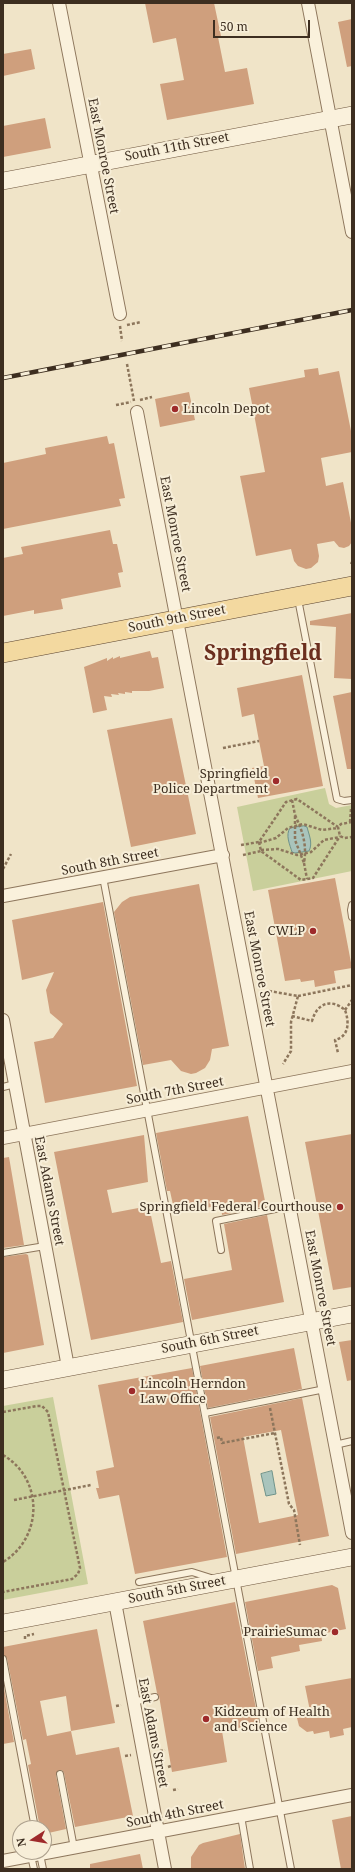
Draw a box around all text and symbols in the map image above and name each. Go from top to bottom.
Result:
scale bar [215,12,312,38]
text: 50 m [220,18,248,35]
street label: East Monroe Street [84,97,122,215]
street label: South 11th Street [123,129,231,165]
place label: Lincoln Depot [183,401,270,417]
marker: Lincoln Depot [170,404,180,414]
street label: East Monroe Street [156,475,194,593]
street label: South 9th Street [127,602,227,636]
district label: Springfield [204,641,322,667]
place label: Springfield Police Department [153,766,268,797]
marker: Springfield Police Department [271,776,281,786]
street label: South 8th Street [60,845,160,879]
street label: East Monroe Street [240,910,278,1028]
place label: CWLP [267,923,305,939]
marker: CWLP [308,926,318,936]
street label: South 7th Street [125,1074,225,1108]
street label: East Adams Street [31,1135,67,1247]
place label: Springfield Federal Courthouse [139,1199,332,1215]
marker: Springfield Federal Courthouse [335,1202,345,1212]
street label: East Monroe Street [301,1229,339,1347]
street label: South 6th Street [160,1323,260,1357]
place label: Lincoln Herndon Law Office [140,1376,246,1407]
marker: Lincoln Herndon Law Office [127,1386,137,1396]
street label: South 5th Street [127,1573,227,1607]
place label: PrairieSumac [243,1624,327,1640]
marker: PrairieSumac [330,1627,340,1637]
street label: East Adams Street [135,1677,171,1789]
place label: Kidzeum of Health and Science [214,1704,330,1735]
marker: Kidzeum of Health and Science [201,1714,211,1724]
street label: South 4th Street [125,1797,225,1831]
north arrow [12,1820,52,1860]
text: N [13,1837,29,1848]

